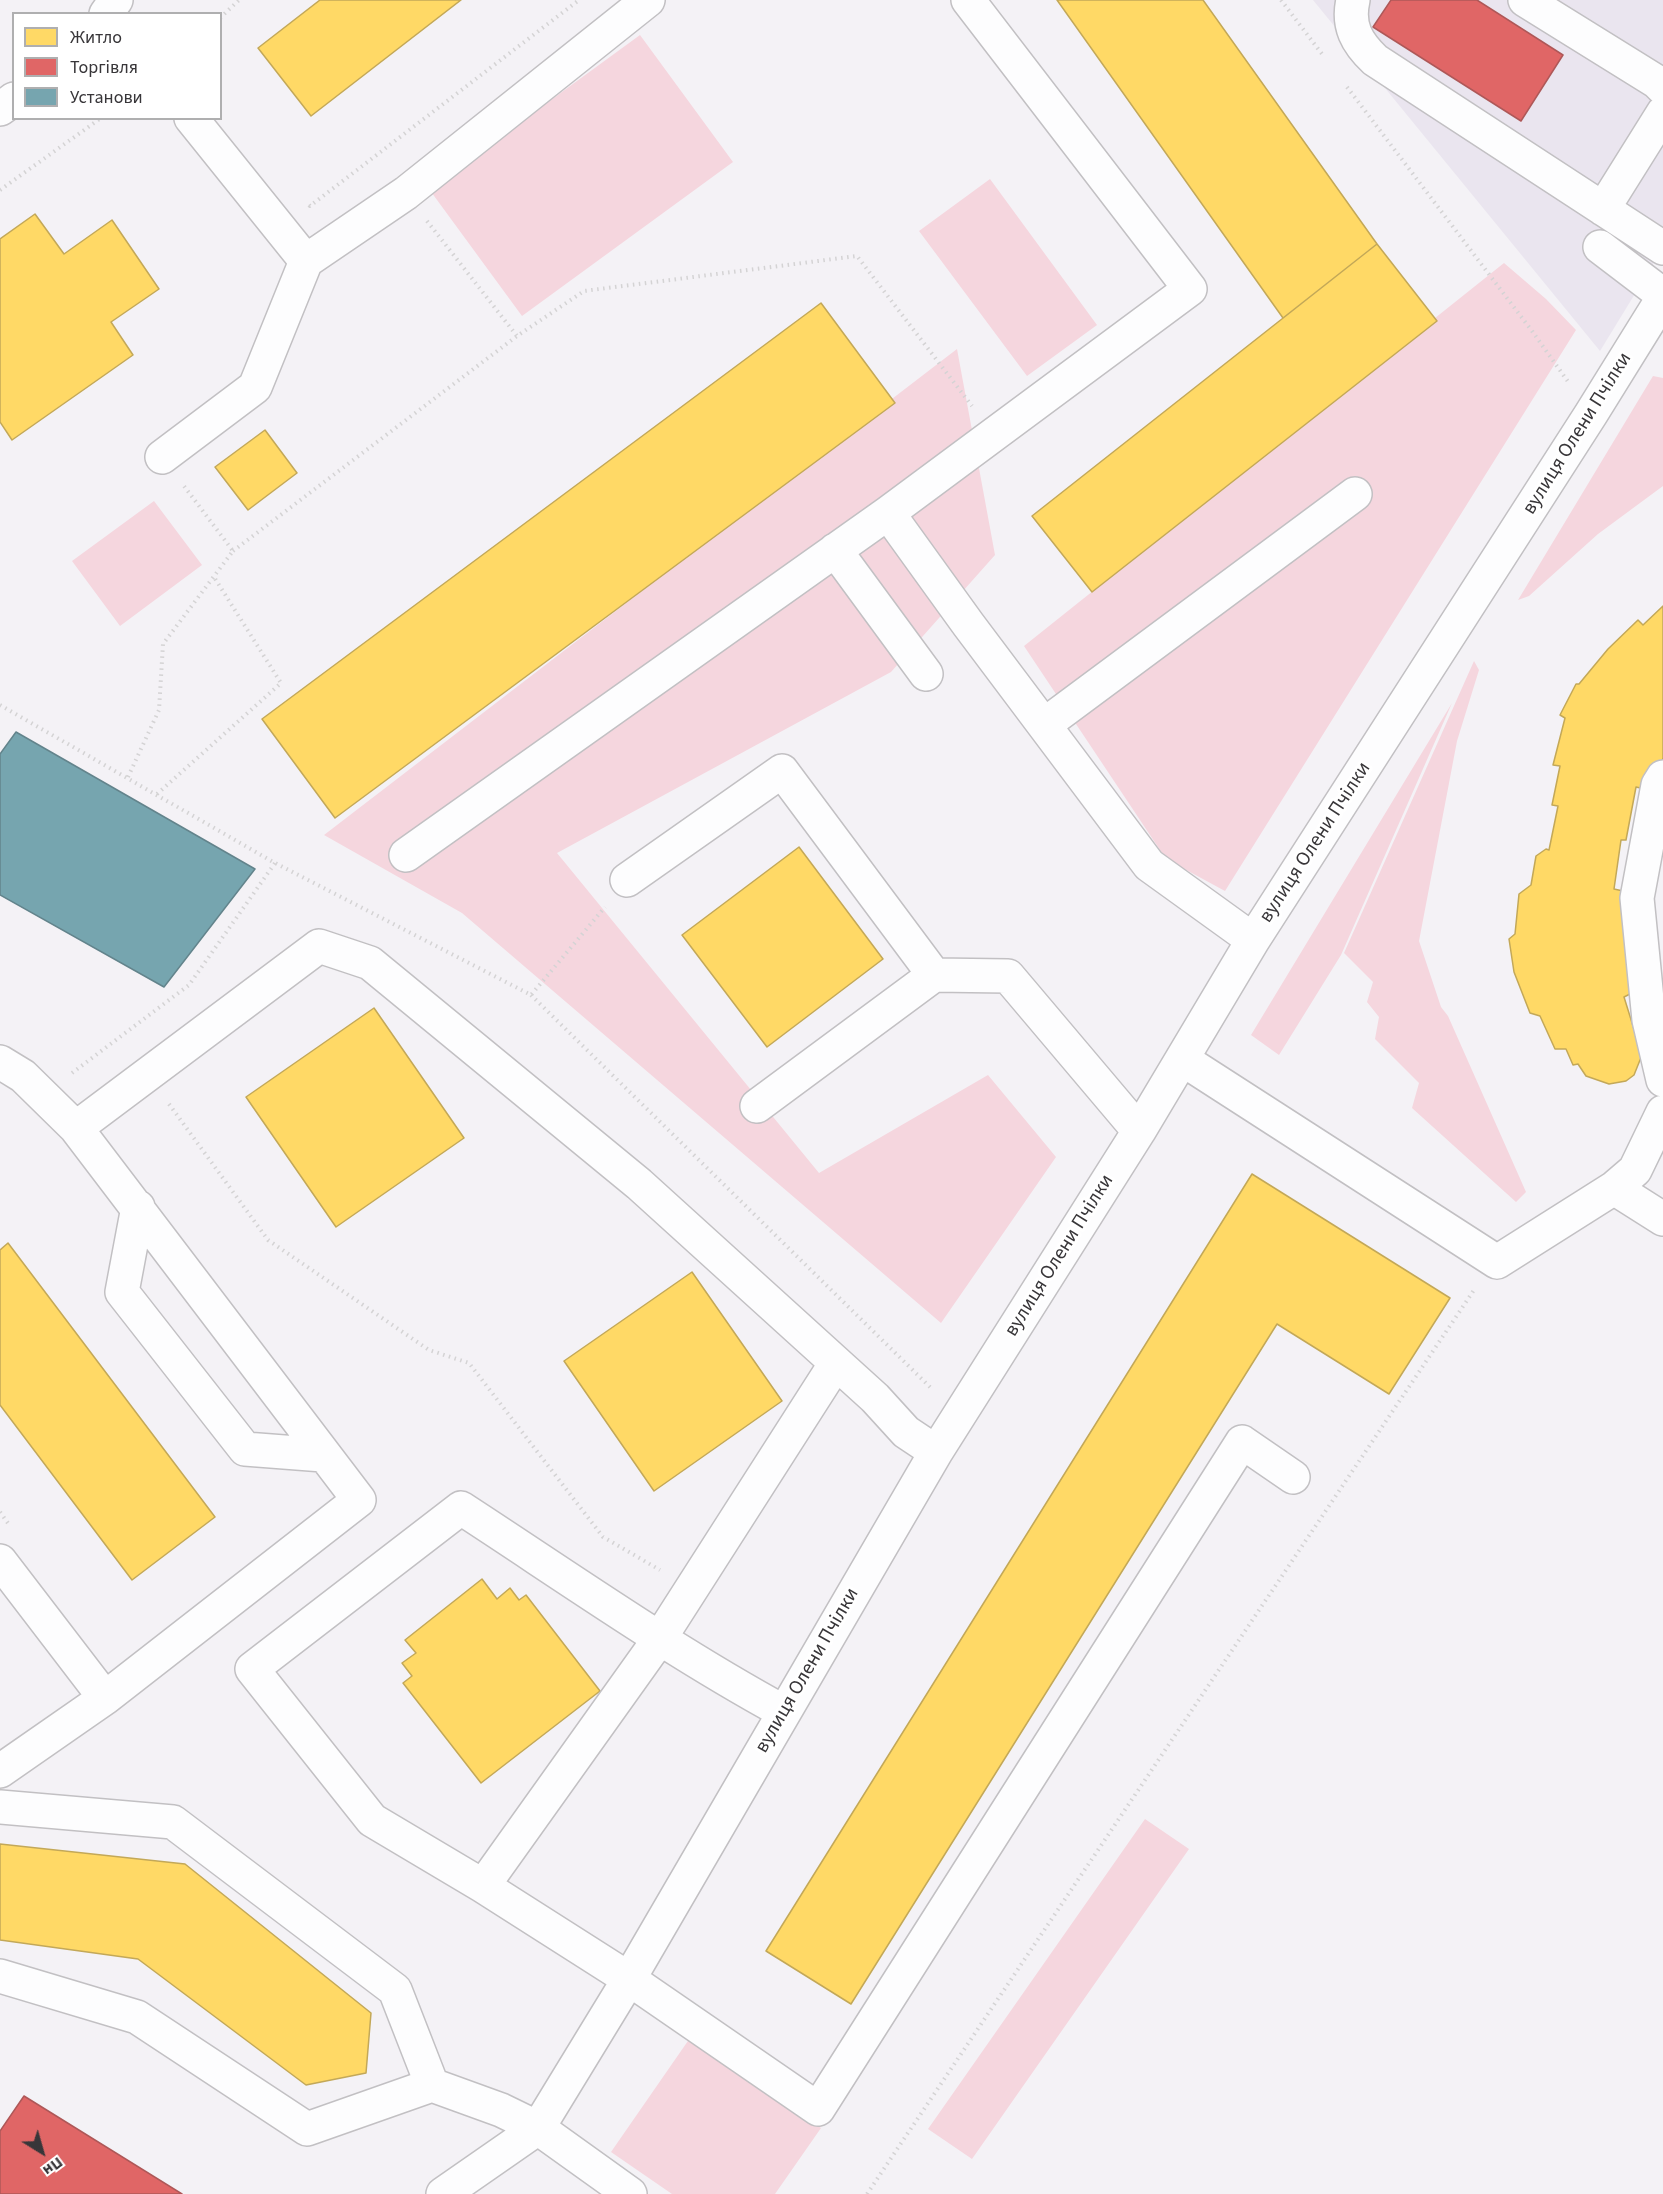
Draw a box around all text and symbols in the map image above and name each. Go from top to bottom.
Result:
legend [12,12,222,120]
text: Житло [70,25,122,50]
text: Торгівля [70,55,138,80]
text: Установи [70,85,143,110]
street label: вулиця Олени Пчілки [1518,348,1638,520]
street label: вулиця Олени Пчілки [1255,758,1377,928]
street label: вулиця Олени Пчілки [1000,1170,1120,1342]
street label: вулиця Олени Пчілки [751,1584,865,1758]
north arrow [12,2122,72,2182]
text: Пн [38,2152,67,2181]

